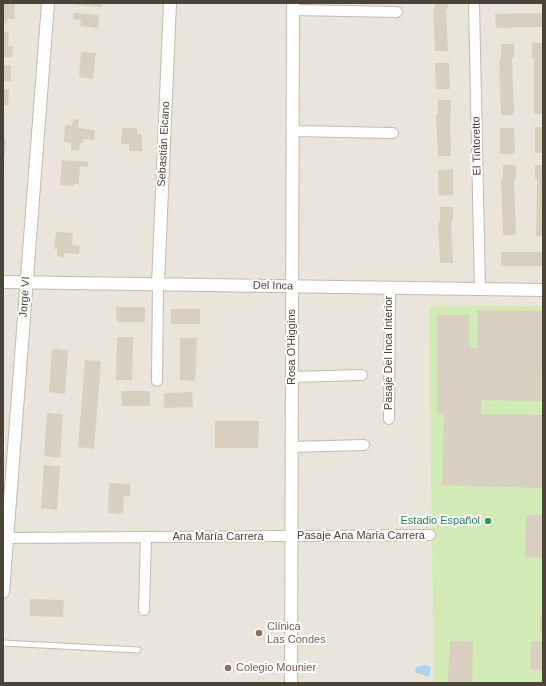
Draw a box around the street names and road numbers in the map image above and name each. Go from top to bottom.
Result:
street label: Sebastián Elcano [155,101,173,187]
street label: El Tintoretto [470,116,484,176]
street label: Jorge VI [17,276,33,318]
street label: Del Inca [253,279,293,293]
street label: Pasaje Del Inca Interior [382,296,396,410]
street label: Rosa O'Higgins [285,309,299,385]
street label: Pasaje Ana María Carrera [297,529,425,543]
street label: Ana María Carrera [172,530,264,544]

